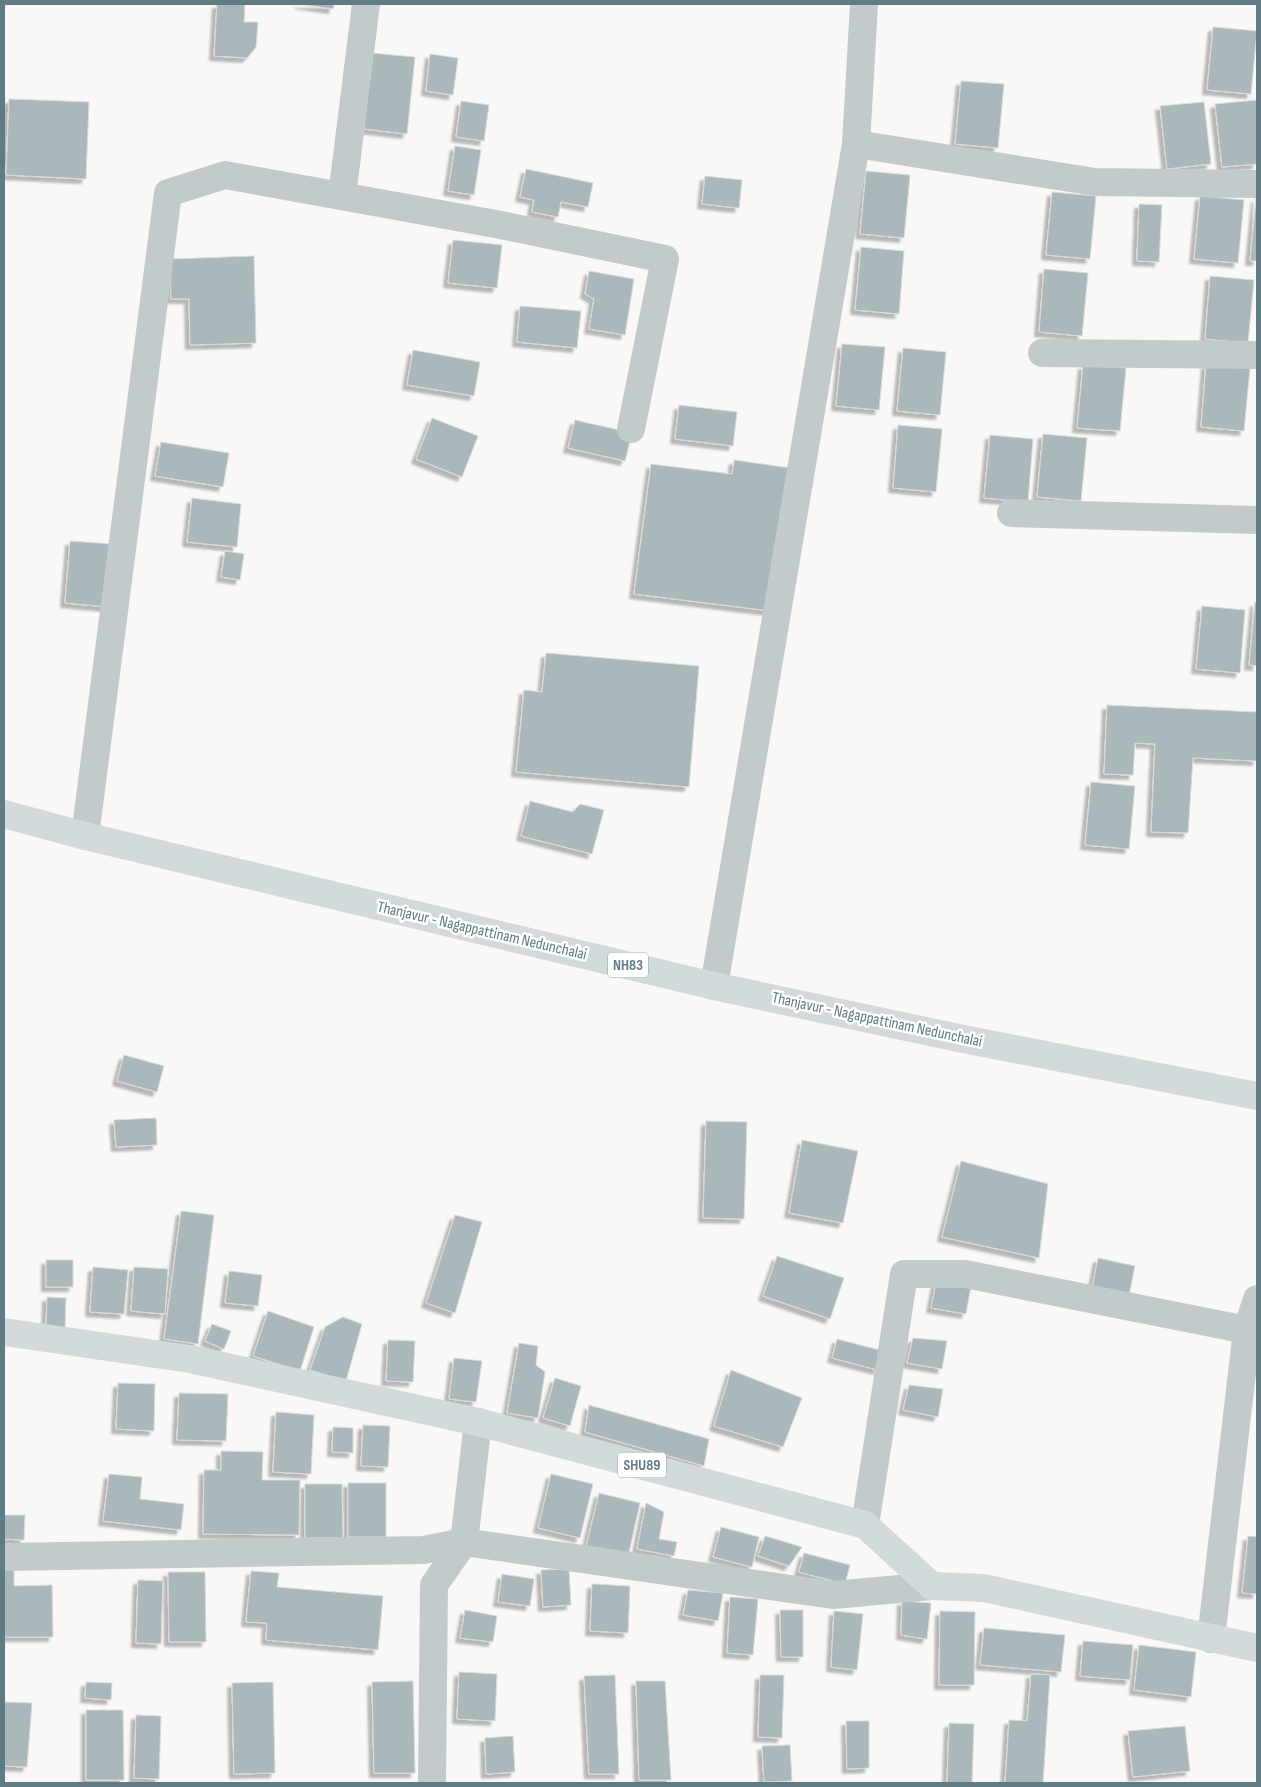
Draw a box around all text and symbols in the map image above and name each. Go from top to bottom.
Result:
street label: Thanjavur - Nagappattinam Nedunchalai [375,898,589,964]
road number: NH83 [608,952,648,978]
street label: Thanjavur - Nagappattinam Nedunchalai [770,988,984,1052]
road number: SHU89 [618,1452,666,1478]

